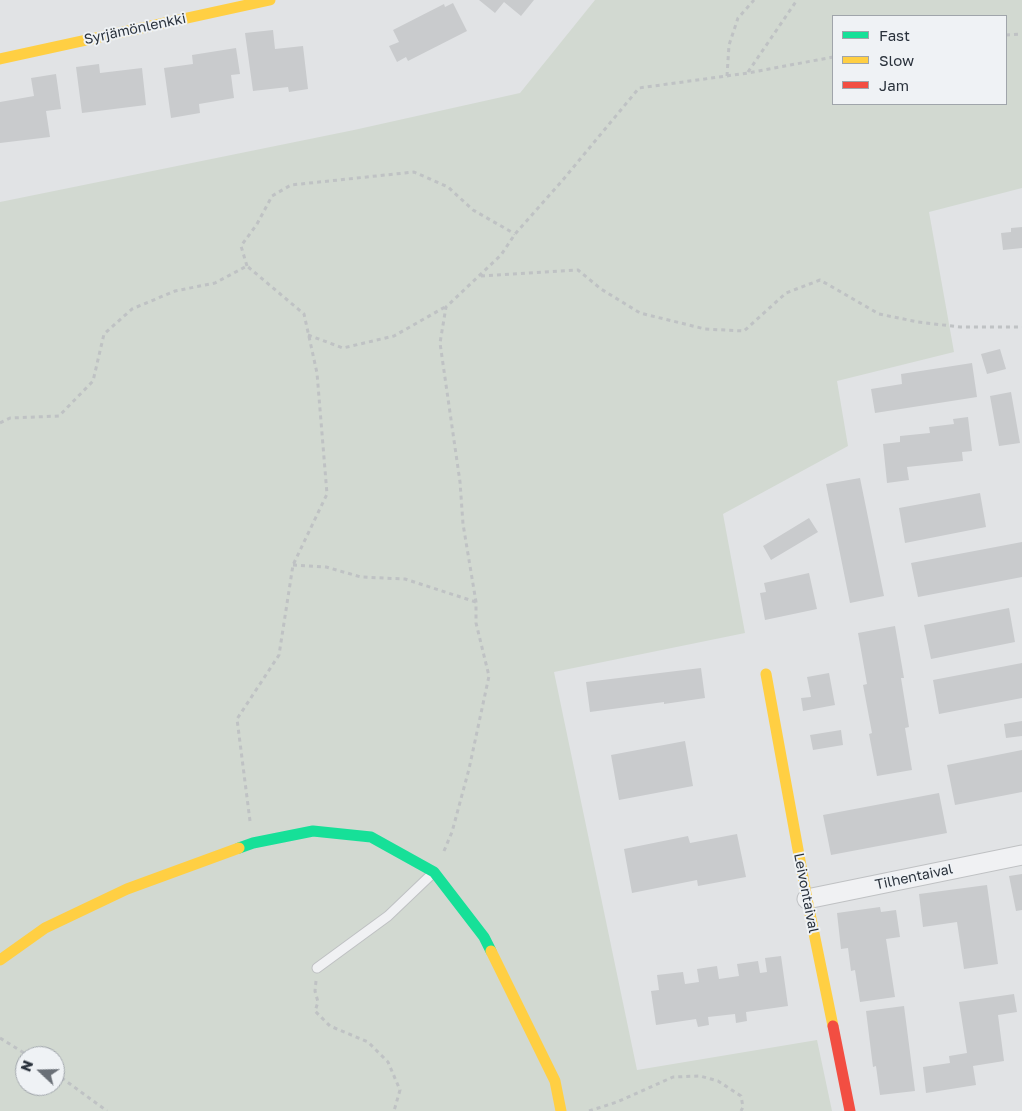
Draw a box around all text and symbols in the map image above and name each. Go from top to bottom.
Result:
street label: Syrjämönlenkki [82,10,188,48]
legend [832,15,1007,105]
text: Fast [879,26,910,44]
text: Slow [879,51,914,69]
text: Jam [879,76,909,94]
street label: Leivontaival [790,852,822,934]
street label: Tilhentaival [874,861,954,893]
north arrow [15,1046,65,1096]
text: N [17,1058,36,1074]

